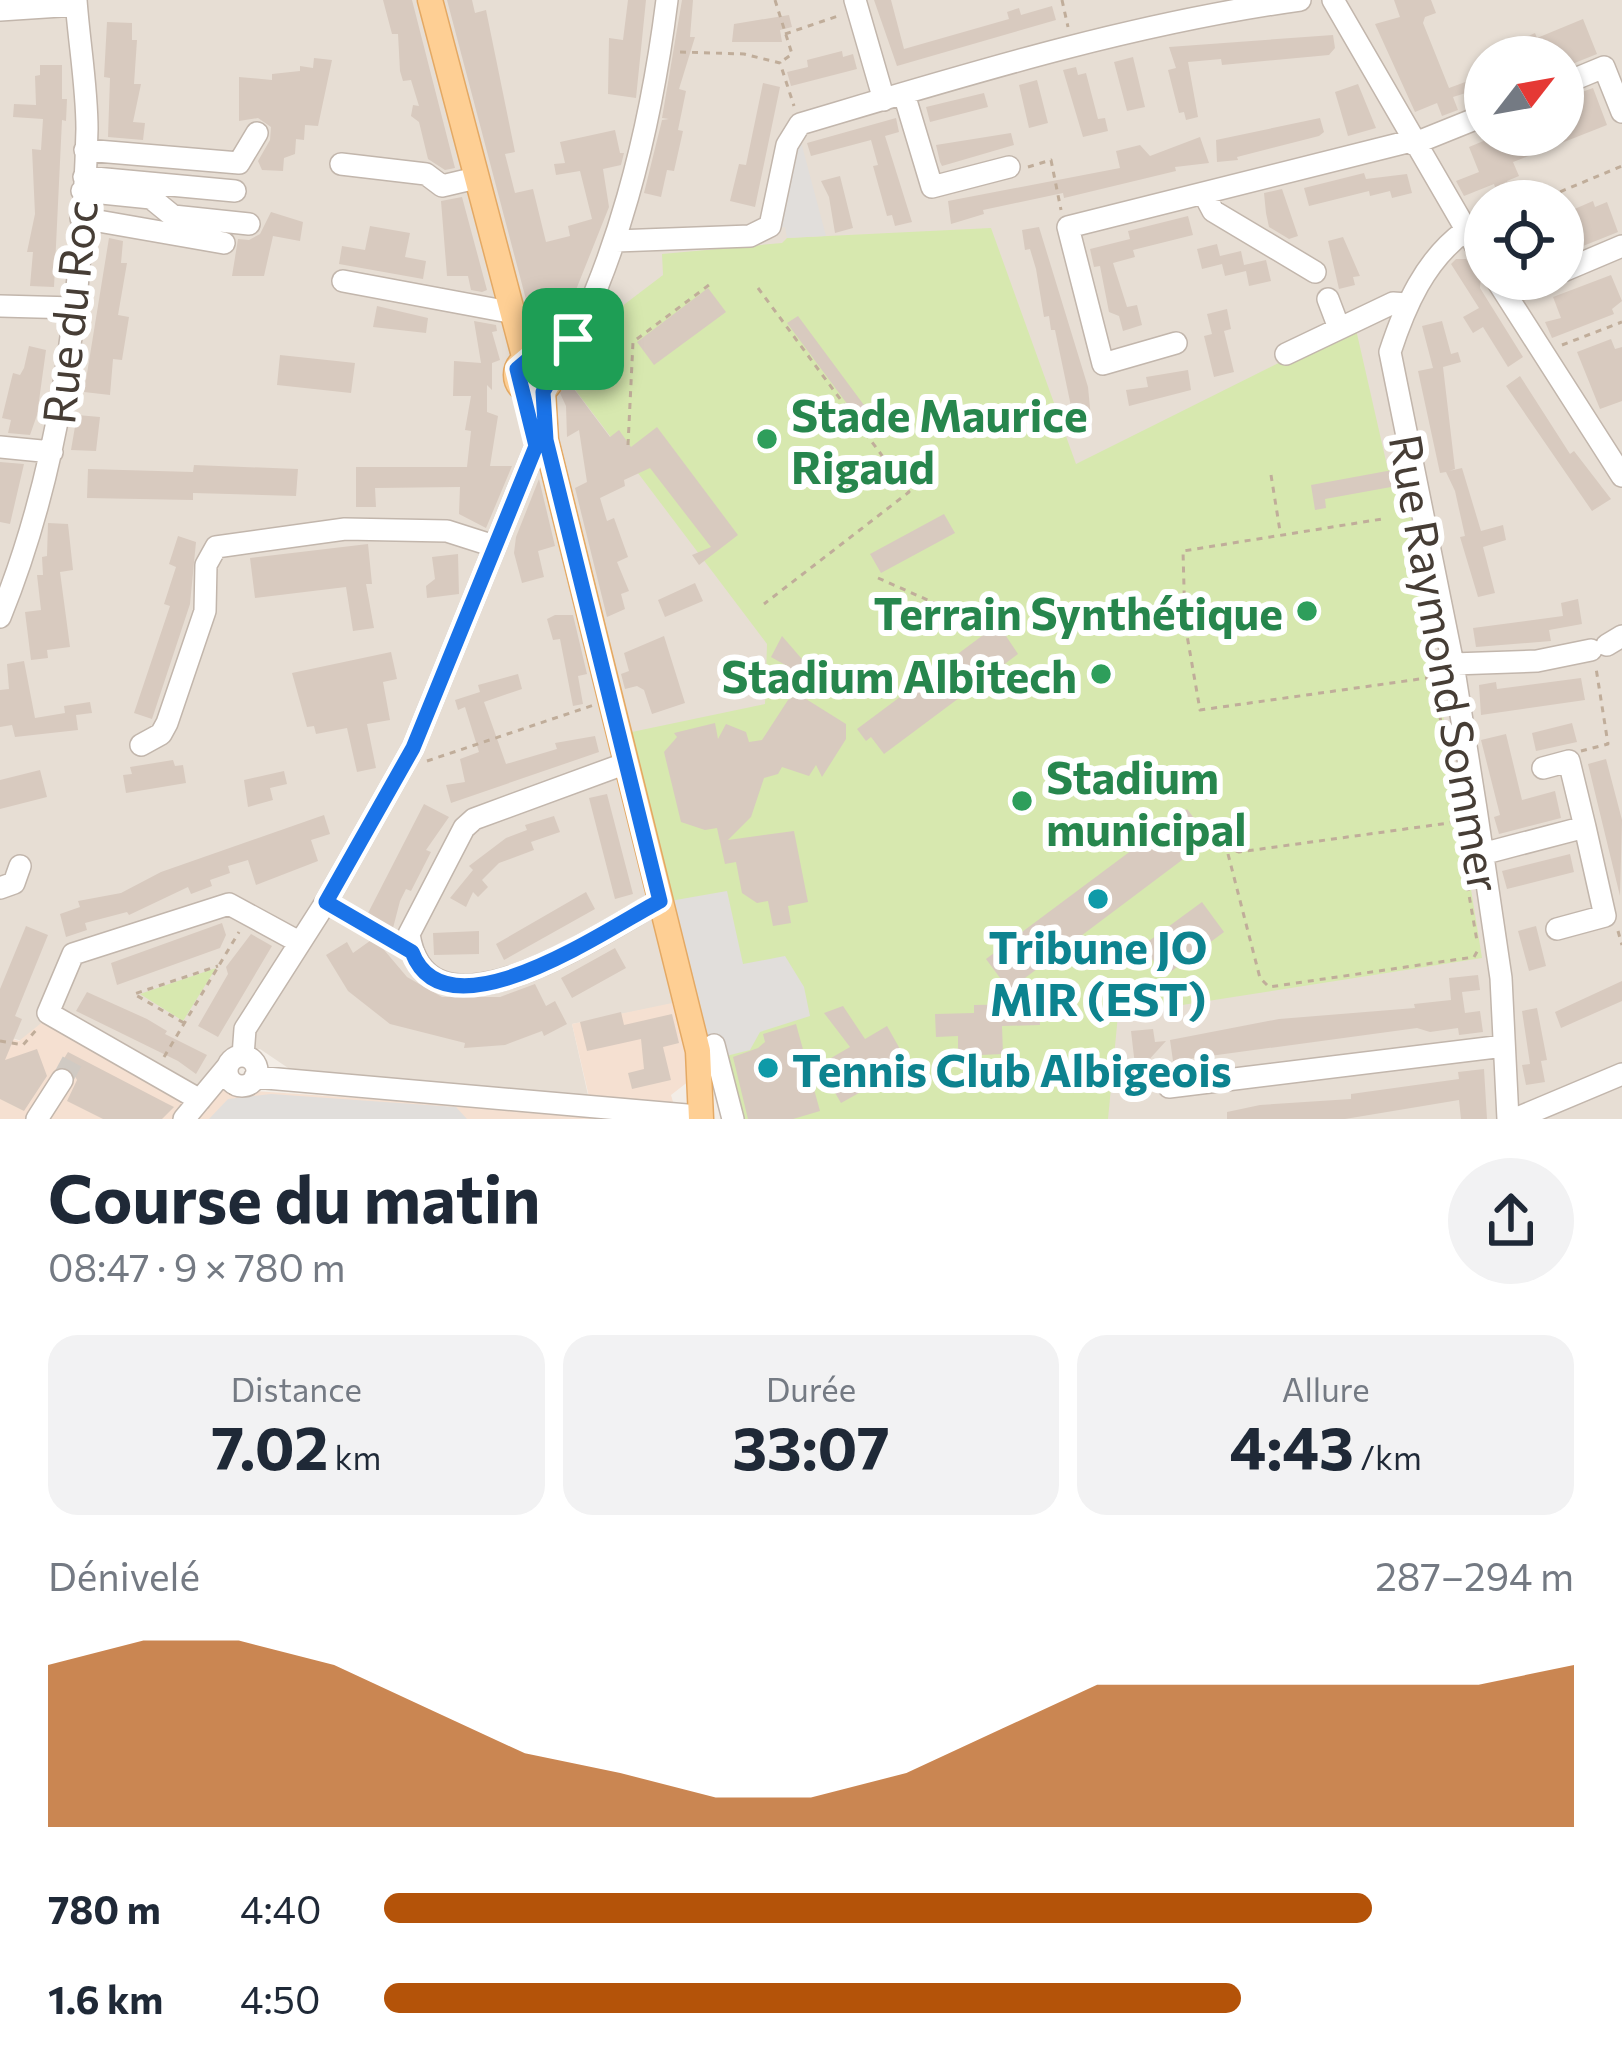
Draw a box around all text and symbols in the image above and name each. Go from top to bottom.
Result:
north arrow [1464,36,1584,156]
map controls [1464,36,1584,300]
button: locate [1464,180,1584,300]
street label: Rue du Roc [29,197,107,427]
pin [522,288,624,390]
icon: arrive [540,306,606,372]
place label: Stade Maurice Rigaud [791,386,1088,493]
marker: Stade Maurice Rigaud [754,426,780,452]
street label: Rue Raymond Sommer [1380,430,1514,896]
place label: Terrain Synthétique [873,584,1283,639]
marker: Terrain Synthétique [1294,598,1320,624]
place label: Stadium Albitech [721,647,1077,702]
marker: Stadium Albitech [1088,661,1114,687]
place label: Stadium municipal [1046,748,1246,855]
marker: Stadium municipal [1009,788,1035,814]
marker: Tribune JO MIR (EST) [1085,886,1111,912]
place label: Tribune JO MIR (EST) [989,918,1207,1025]
place label: Tennis Club Albigeois [792,1041,1232,1096]
marker: Tennis Club Albigeois [755,1055,781,1081]
text: Course du matin [48,1156,540,1237]
button: share [1448,1158,1574,1284]
text: 08:47 · 9 × 780 m [48,1242,345,1290]
text: Distance [231,1368,362,1409]
text: Durée [766,1368,856,1409]
text: Allure [1282,1368,1370,1409]
text: 7.02 [211,1409,328,1482]
text: 33:07 [732,1409,890,1482]
text: 4:43 [1230,1409,1354,1482]
text: km [328,1436,381,1477]
text: /km [1354,1436,1422,1477]
text: Dénivelé [48,1551,200,1599]
text: 287–294 m [1375,1551,1574,1599]
text: 780 m [48,1884,161,1932]
text: 4:40 [240,1884,321,1932]
text: 1.6 km [48,1974,163,2022]
text: 4:50 [240,1974,320,2022]

